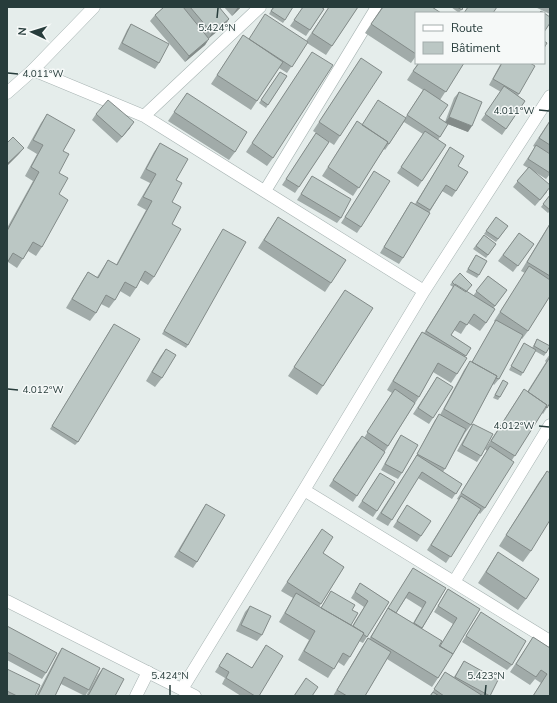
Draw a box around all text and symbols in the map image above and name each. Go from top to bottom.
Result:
north arrow [12,12,52,52]
legend [415,12,545,64]
text: Route [451,20,483,36]
text: 5.424°N [198,21,236,35]
text: N [15,27,30,36]
text: Bâtiment [451,40,501,56]
text: 4.011°W [22,67,64,81]
text: 4.011°W [493,104,535,118]
text: 4.012°W [22,383,64,397]
text: 4.012°W [493,419,535,433]
text: 5.424°N [151,669,189,683]
text: 5.423°N [467,669,505,683]

